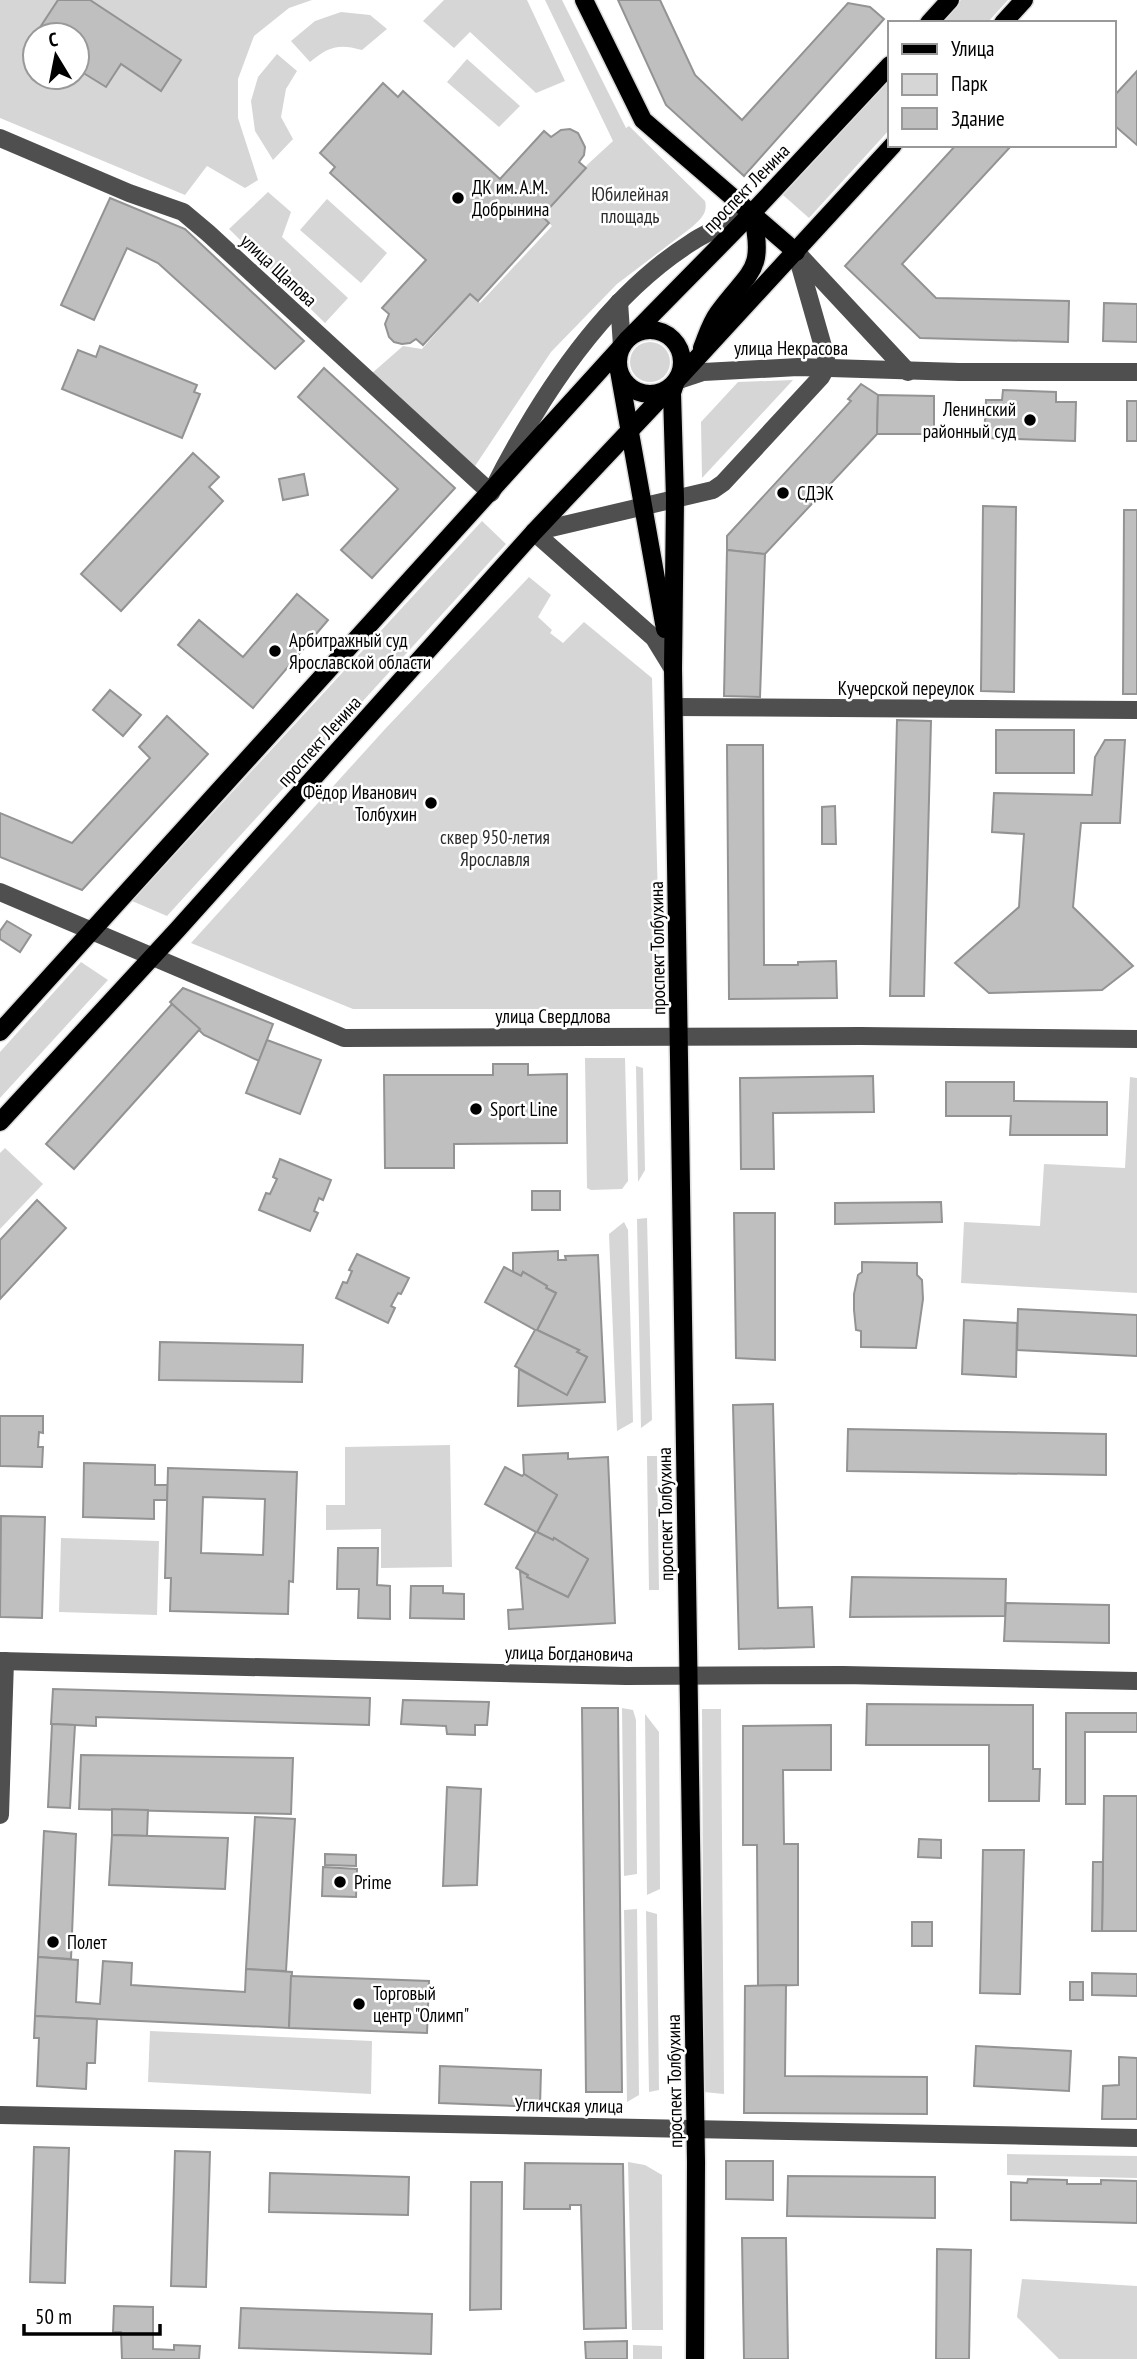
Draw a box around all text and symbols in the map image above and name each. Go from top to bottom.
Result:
north arrow [21,21,91,91]
legend [888,21,1116,147]
text: С [47,27,60,52]
text: Улица [951,35,994,62]
text: Парк [951,70,988,97]
text: Здание [951,105,1005,132]
street label: проспект Ленина [698,139,794,237]
place label: ДК им. А.М. Добрынина [472,175,549,221]
park label: Юбилейная площадь [591,182,669,228]
marker: ДК им. А.М. Добрынина [450,190,466,206]
street label: улица Щапова [236,228,322,312]
street label: улица Некрасова [734,336,848,360]
place label: Ленинский районный суд [923,397,1017,443]
marker: Ленинский районный суд [1022,412,1038,428]
place label: СДЭК [797,481,834,505]
marker: СДЭК [775,485,791,501]
place label: Арбитражный суд Ярославской области [289,628,431,674]
marker: Арбитражный суд Ярославской области [267,643,283,659]
street label: Кучерской переулок [838,676,975,700]
street label: проспект Ленина [272,691,366,791]
place label: Фёдор Иванович Толбухин [303,780,417,826]
marker: Фёдор Иванович Толбухин [423,795,439,811]
park label: сквер 950-летия Ярославля [440,825,550,871]
street label: проспект Толбухина [644,881,670,1015]
street label: улица Свердлова [495,1004,611,1028]
place label: Sport Line [490,1097,558,1121]
marker: Sport Line [468,1101,484,1117]
street label: проспект Толбухина [652,1447,678,1581]
street label: улица Богдановича [505,1640,633,1666]
place label: Prime [354,1870,392,1894]
marker: Prime [332,1874,348,1890]
place label: Полет [67,1930,108,1954]
marker: Полет [45,1934,61,1950]
place label: Торговый центр "Олимп" [373,1981,469,2027]
marker: Торговый центр "Олимп" [351,1996,367,2012]
street label: проспект Толбухина [661,2014,687,2148]
street label: Угличская улица [515,2092,623,2118]
scale bar [24,2292,161,2336]
text: 50 m [35,2303,72,2330]

